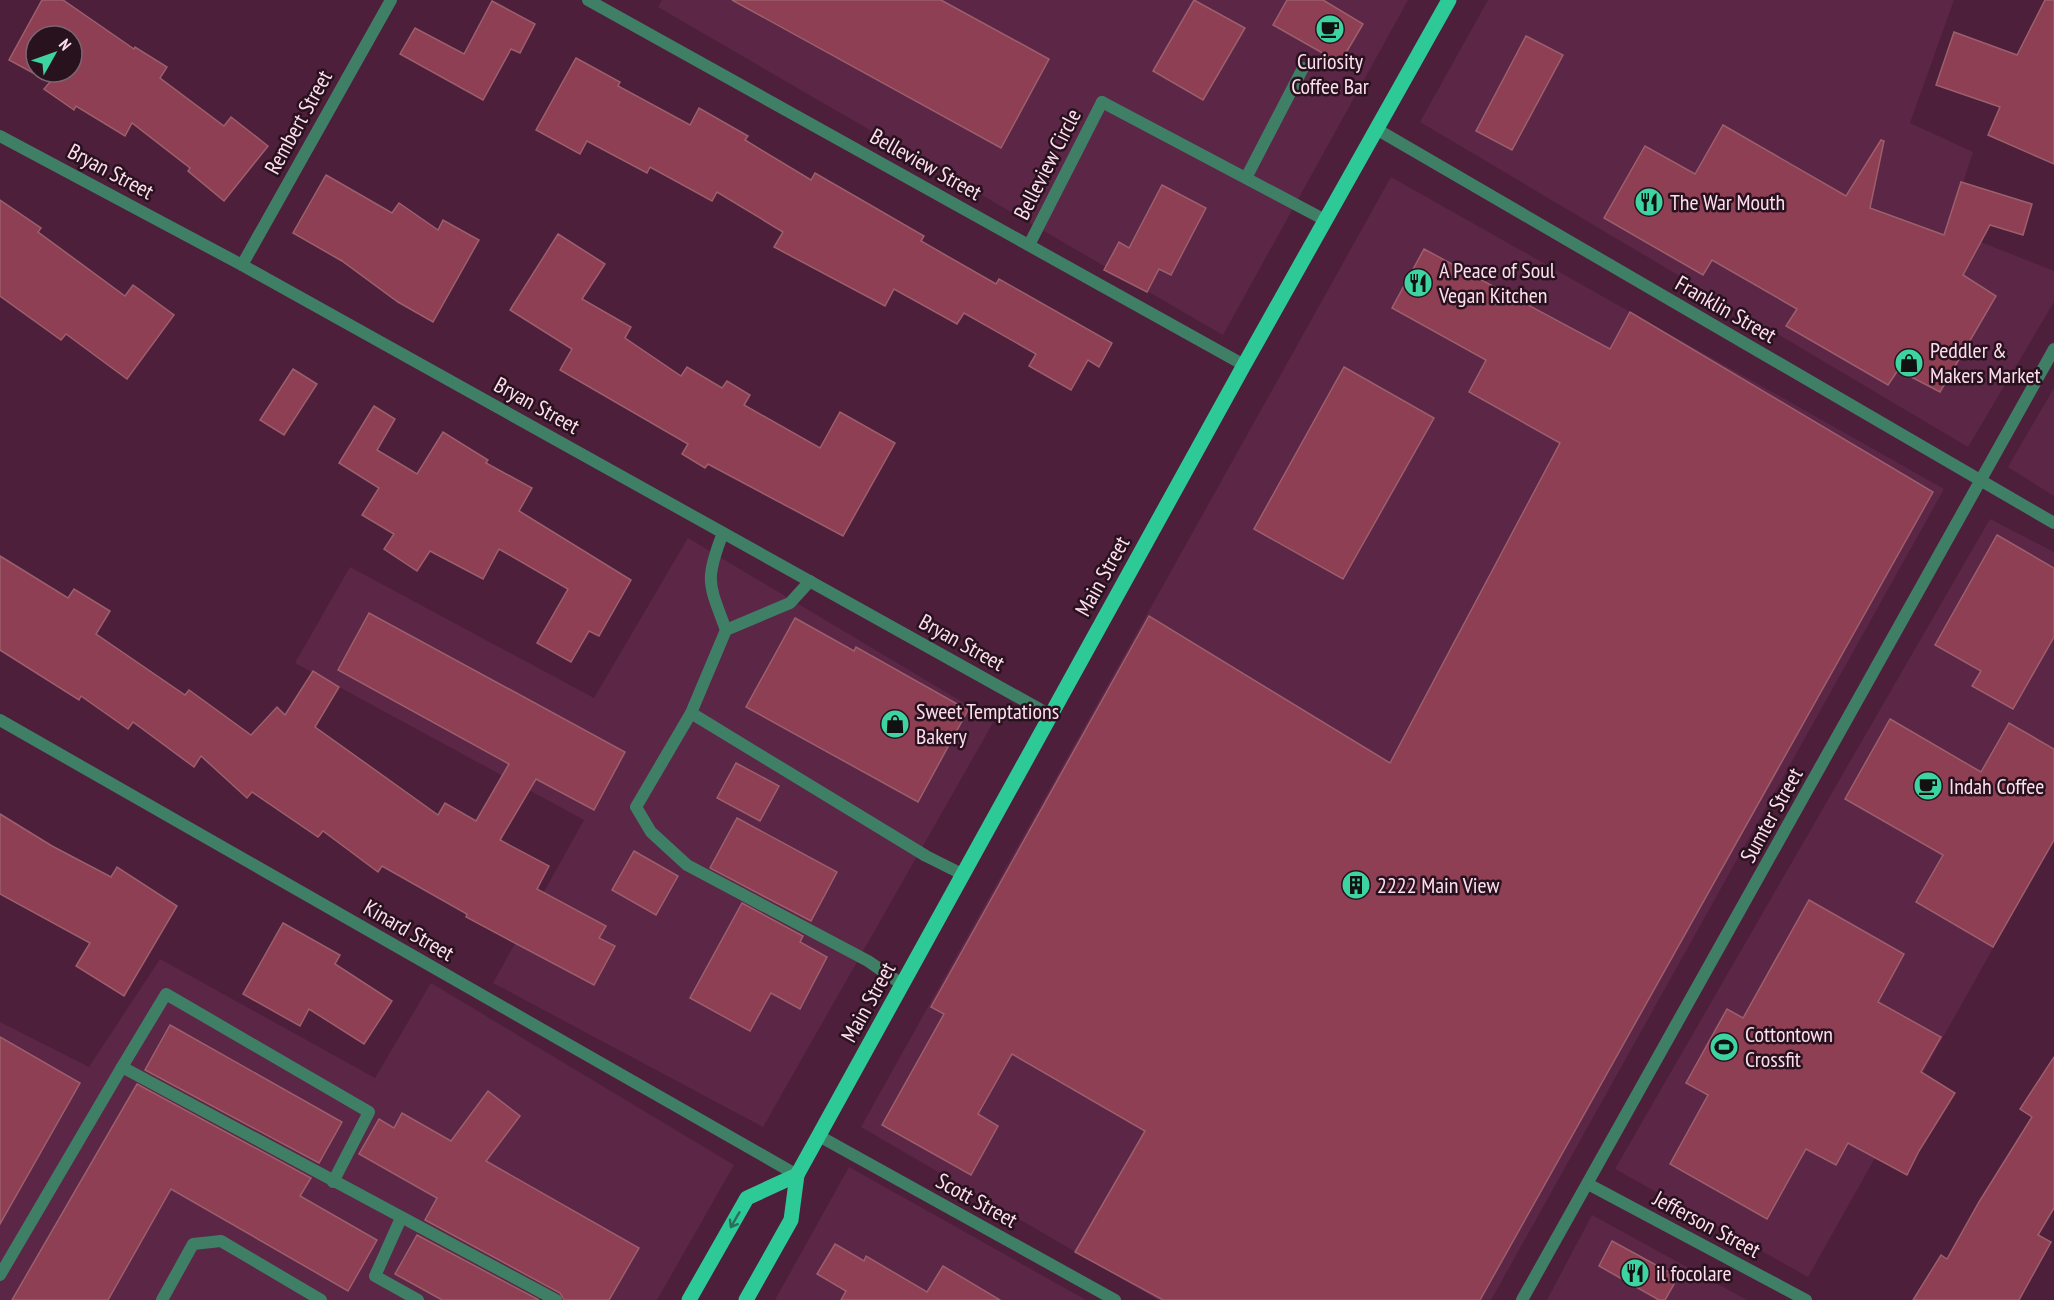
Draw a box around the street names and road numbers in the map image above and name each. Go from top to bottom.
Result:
street label: Rembert Street [258,65,338,179]
street label: Belleview Circle [1007,104,1087,224]
street label: Belleview Street [865,122,987,206]
street label: Bryan Street [63,137,159,205]
street label: Franklin Street [1671,269,1781,349]
street label: Bryan Street [489,370,585,440]
street label: Main Street [1069,531,1135,621]
street label: Bryan Street [914,607,1010,677]
street label: Sumter Street [1733,763,1809,867]
street label: Kinard Street [359,893,459,967]
street label: Main Street [835,957,901,1047]
street label: Scott Street [931,1166,1023,1234]
street label: Jefferson Street [1648,1184,1765,1264]

